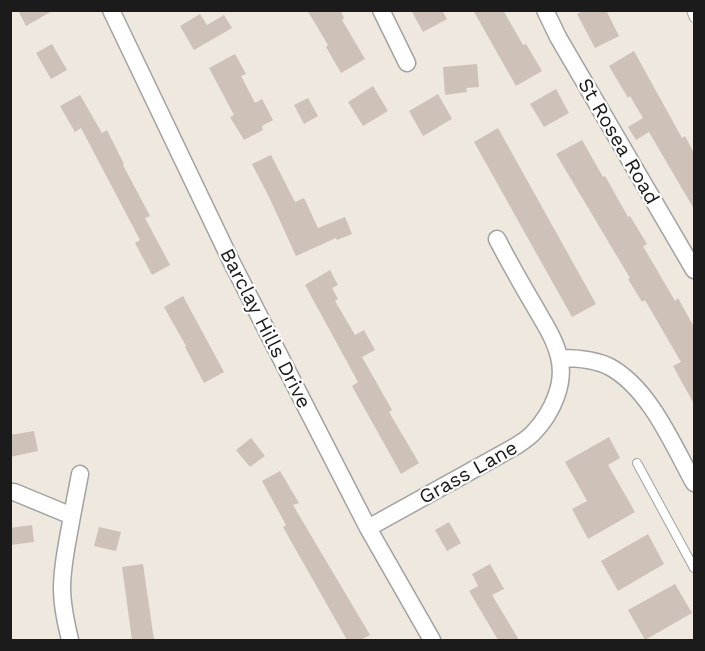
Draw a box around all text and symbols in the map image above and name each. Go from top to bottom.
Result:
street label: St Rosea Road [573,74,665,208]
street label: Barclay Hills Drive [215,244,317,412]
street label: Grass Lane [415,435,521,509]

